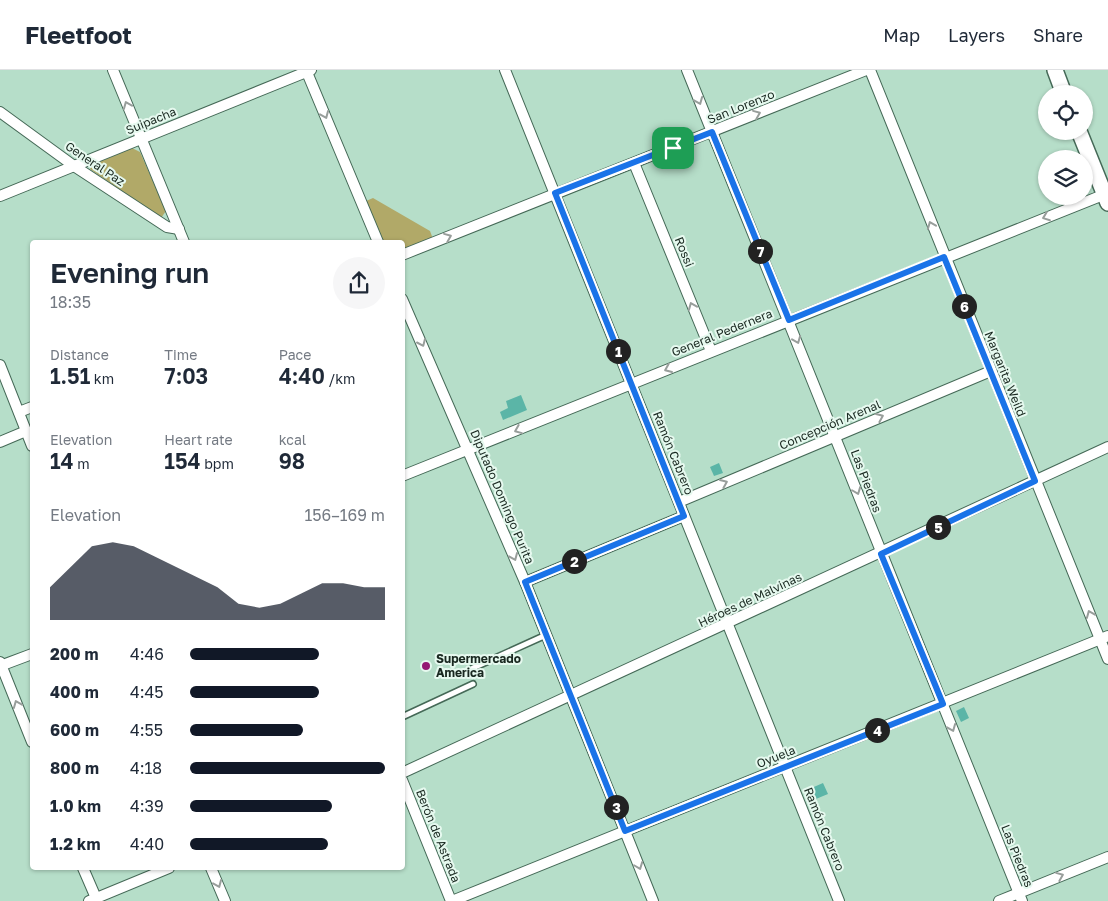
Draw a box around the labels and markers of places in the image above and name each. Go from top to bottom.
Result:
pin [652,127,694,169]
pin: 7 [748,238,772,264]
pin: 6 [952,294,976,318]
pin: 1 [606,338,630,364]
pin: 5 [926,514,950,540]
pin: 2 [562,548,586,574]
place label: Supermercado America [436,651,521,680]
marker: Supermercado America [420,660,432,672]
pin: 4 [864,718,890,742]
pin: 3 [604,794,628,820]

